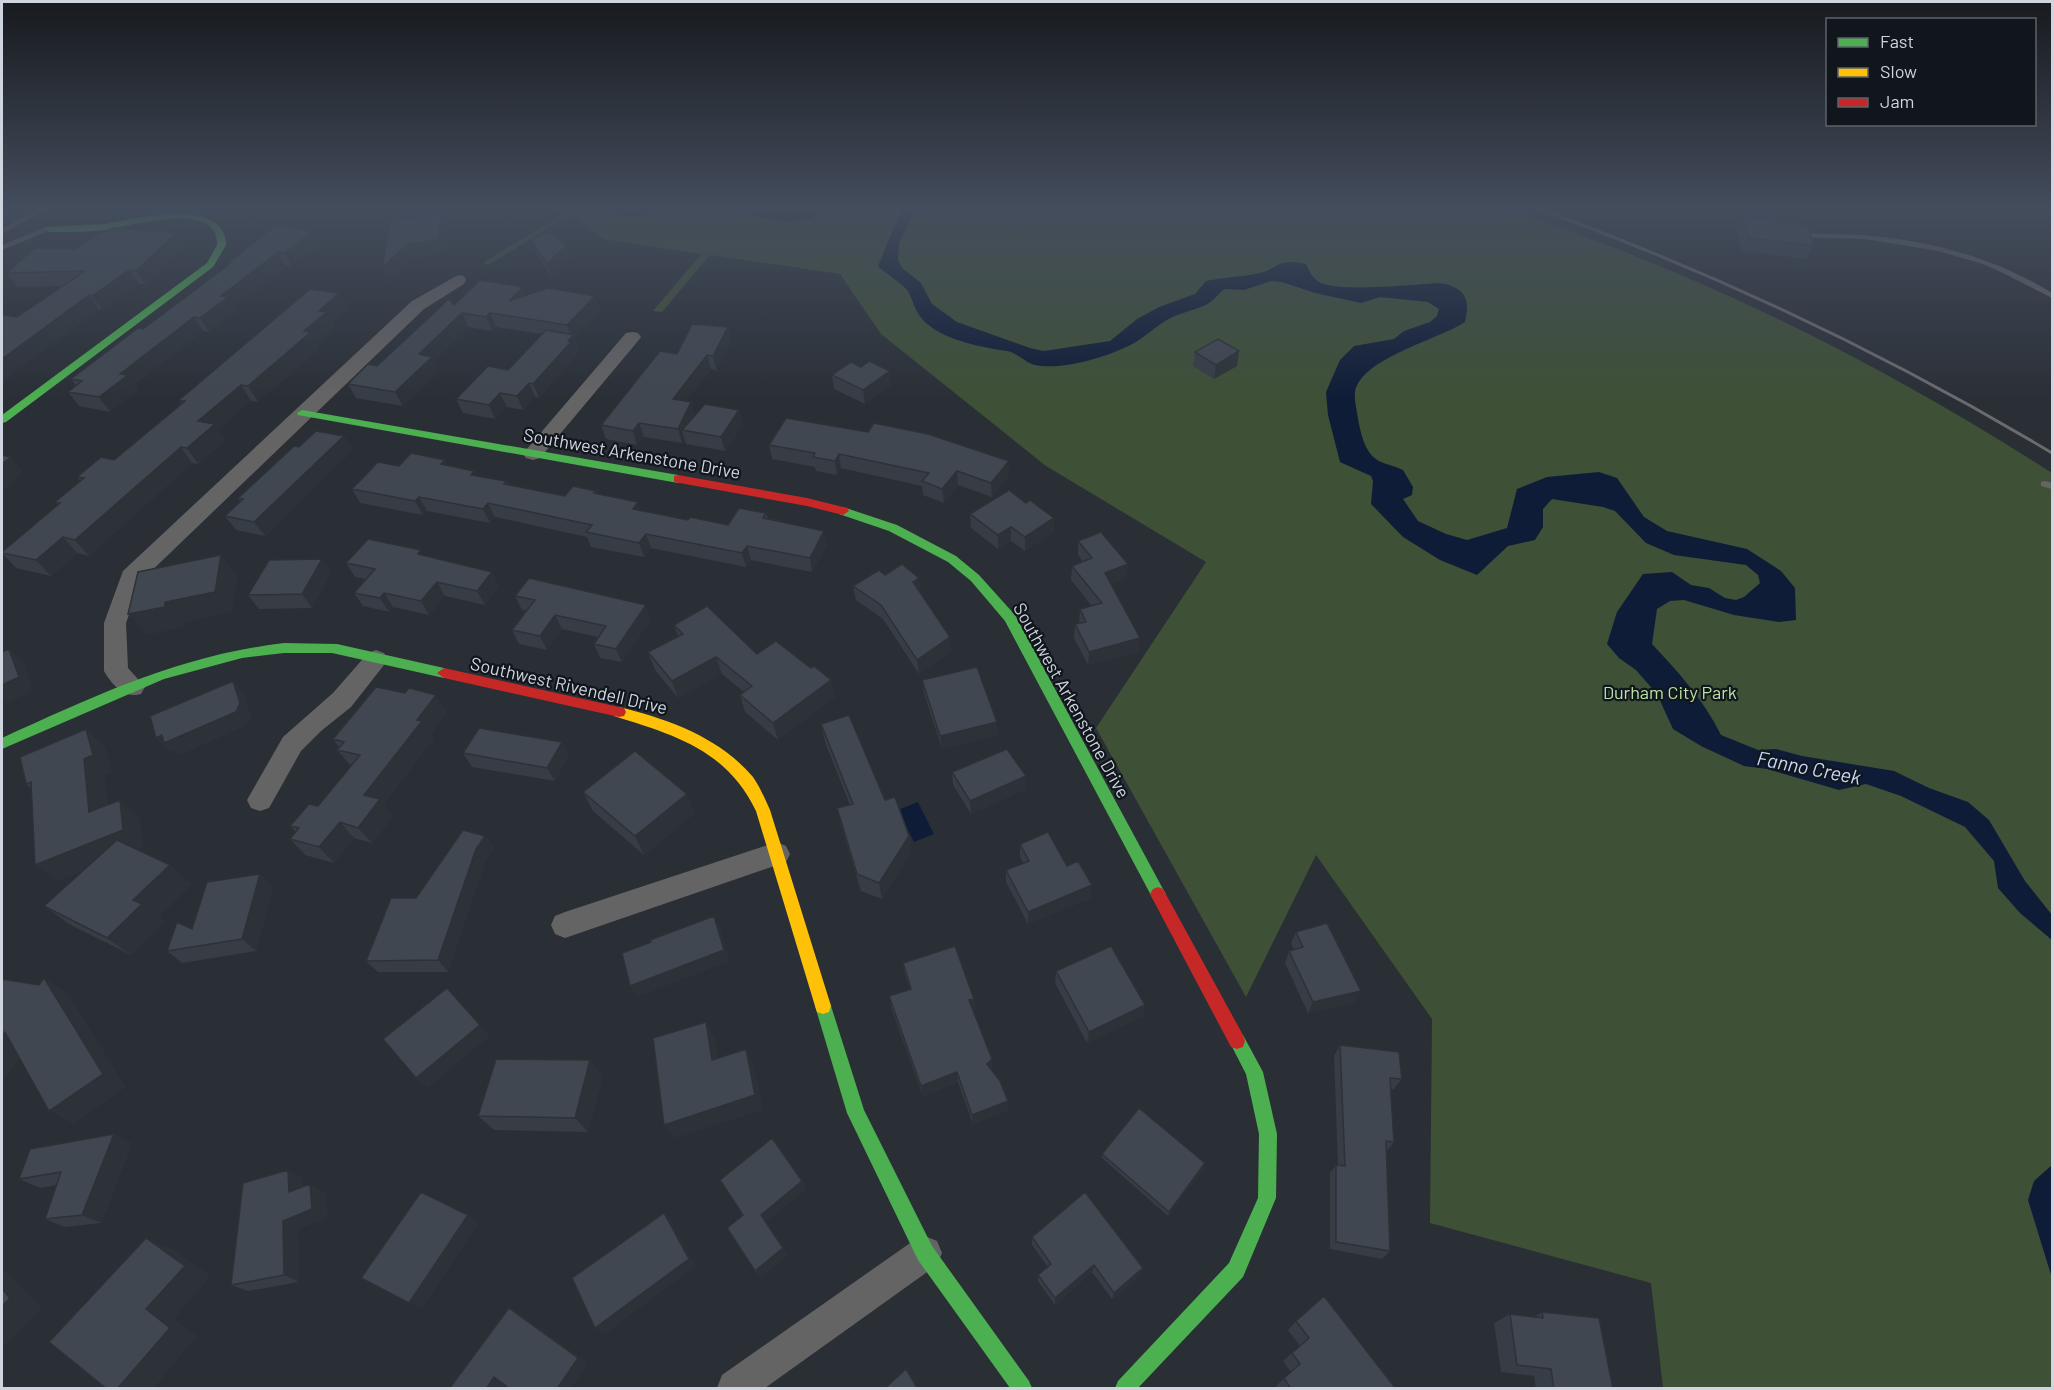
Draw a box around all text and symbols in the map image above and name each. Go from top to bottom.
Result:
legend [1826,18,2036,126]
text: Fast [1880,30,1914,52]
text: Slow [1880,60,1917,82]
text: Jam [1880,90,1914,112]
street label: Southwest Arkenstone Drive [522,423,742,483]
street label: Southwest Arkenstone Drive [1009,598,1135,802]
street label: Southwest Rivendell Drive [468,652,670,718]
park label: Durham City Park [1603,681,1737,703]
water label: Fanno Creek [1755,745,1863,789]

